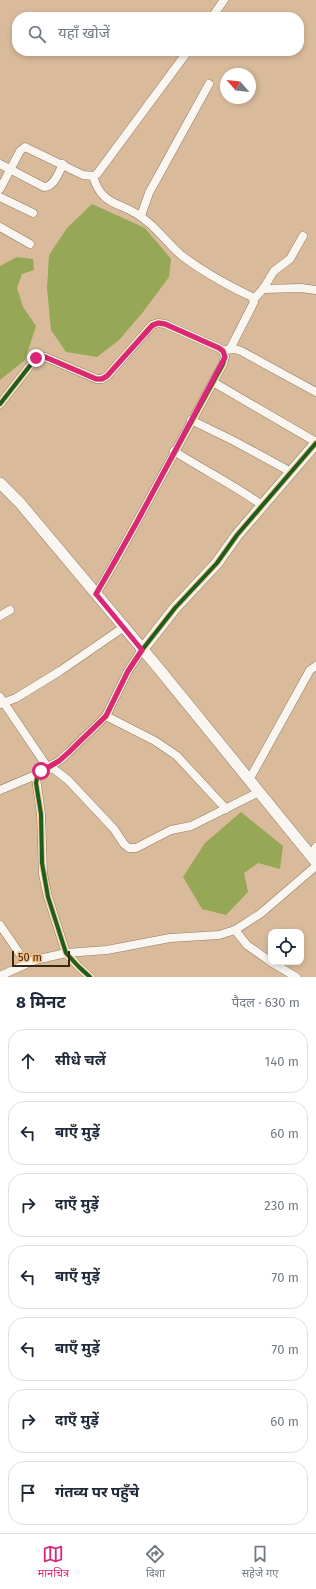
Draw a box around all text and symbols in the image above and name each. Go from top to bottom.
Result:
search box [12,12,304,56]
icon: search [26,23,48,45]
text: यहाँ खोजें [58,24,110,42]
north arrow [220,68,256,104]
route end [27,349,45,367]
route start [32,762,50,780]
map controls [268,929,304,965]
button: locate [268,929,304,965]
scale bar [12,949,70,968]
text: 50 m [18,951,42,964]
text: 8 मिनट [16,992,66,1013]
text: पैदल · 630 m [232,995,300,1010]
icon: ahead [17,1050,39,1072]
text: सीधे चलें [55,1051,106,1069]
text: 140 m [265,1054,299,1069]
icon: left [17,1122,39,1144]
text: बाएँ मुड़ें [55,1123,100,1141]
text: 60 m [270,1126,299,1141]
icon: right [17,1194,39,1216]
text: दाएँ मुड़ें [55,1195,99,1213]
text: 230 m [264,1198,299,1213]
icon: left [17,1266,39,1288]
text: बाएँ मुड़ें [55,1267,100,1285]
text: 70 m [272,1270,299,1285]
icon: left [17,1338,39,1360]
text: बाएँ मुड़ें [55,1339,100,1357]
text: 70 m [272,1342,299,1357]
icon: right [17,1410,39,1432]
text: दाएँ मुड़ें [55,1411,99,1429]
text: 60 m [270,1414,299,1429]
icon: arrive [17,1482,39,1504]
text: गंतव्य पर पहुँचे [55,1483,139,1501]
tab: मानचित्र [38,1543,69,1581]
tab: दिशा [144,1543,166,1581]
tab: सहेजे गए [242,1543,278,1581]

